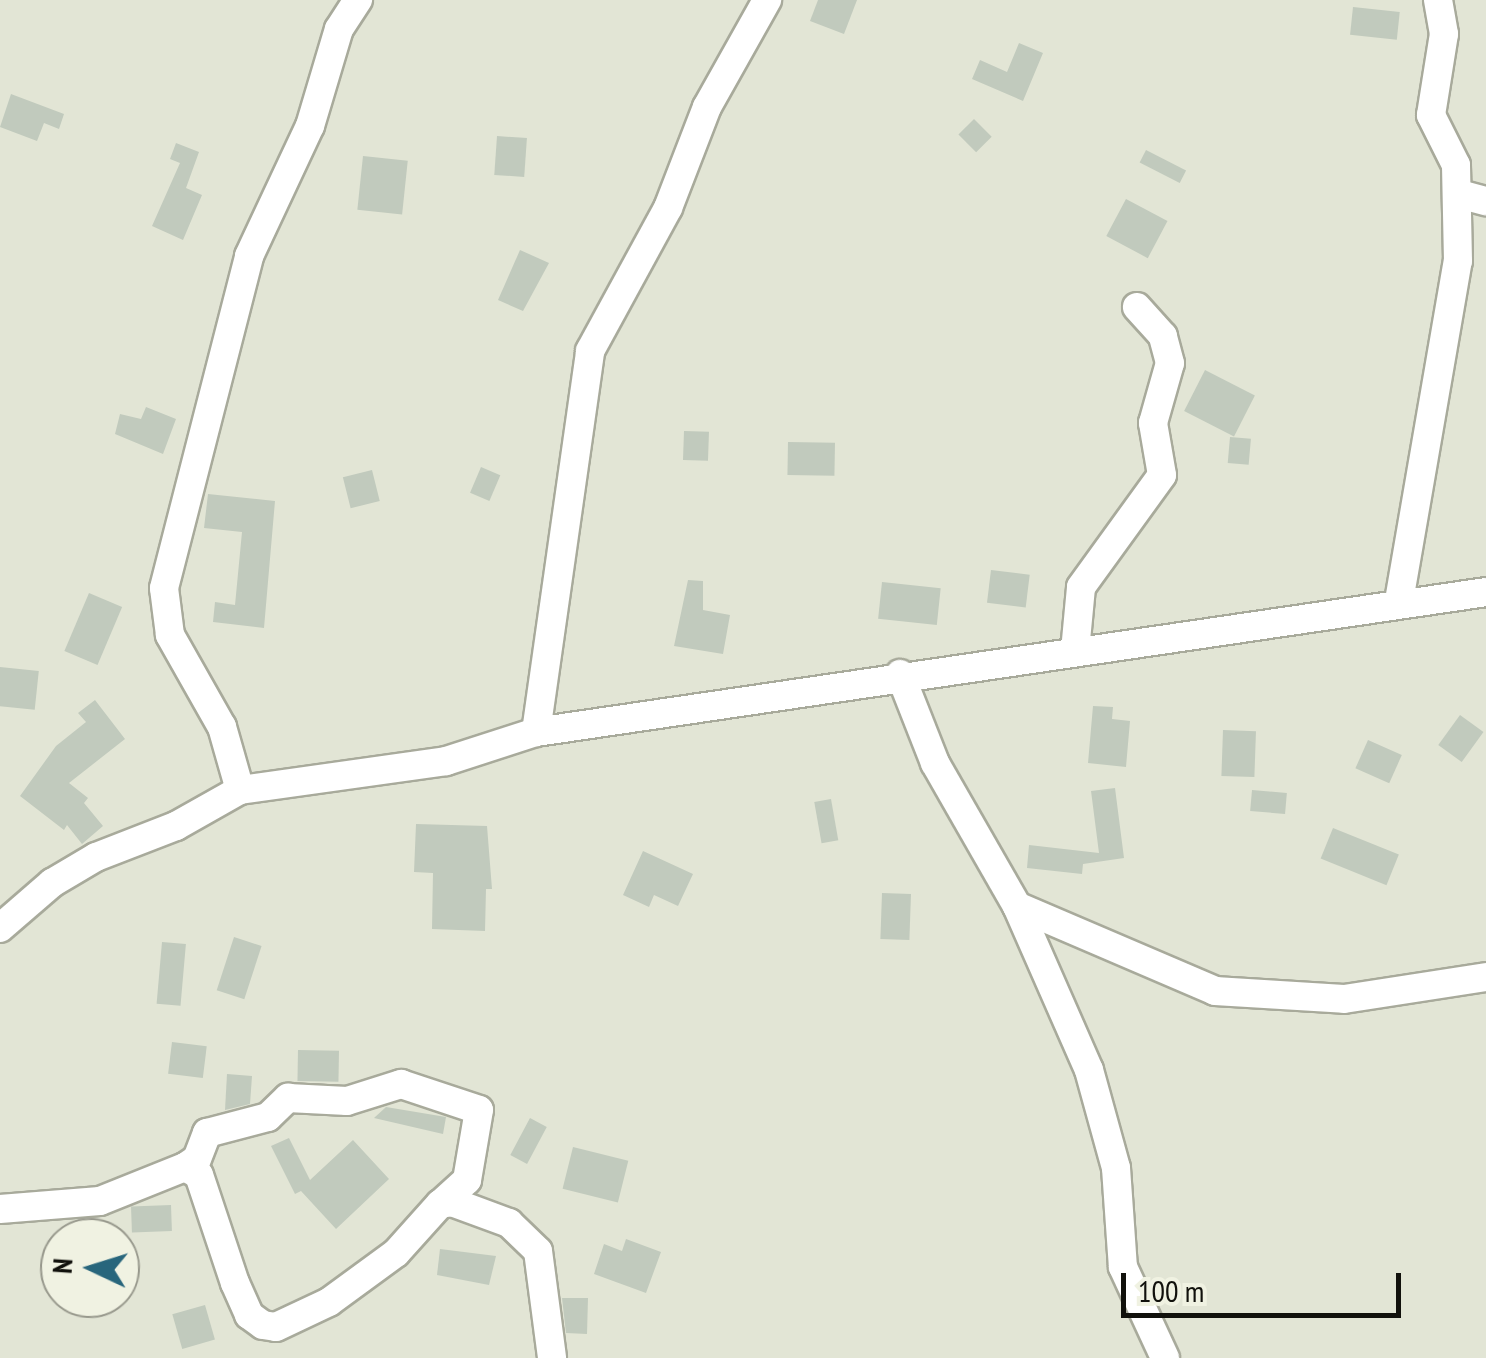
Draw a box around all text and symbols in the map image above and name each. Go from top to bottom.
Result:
north arrow [40,1218,140,1318]
scale bar [1126,1253,1406,1315]
text: N [43,1257,81,1275]
text: 100 m [1138,1271,1204,1310]

